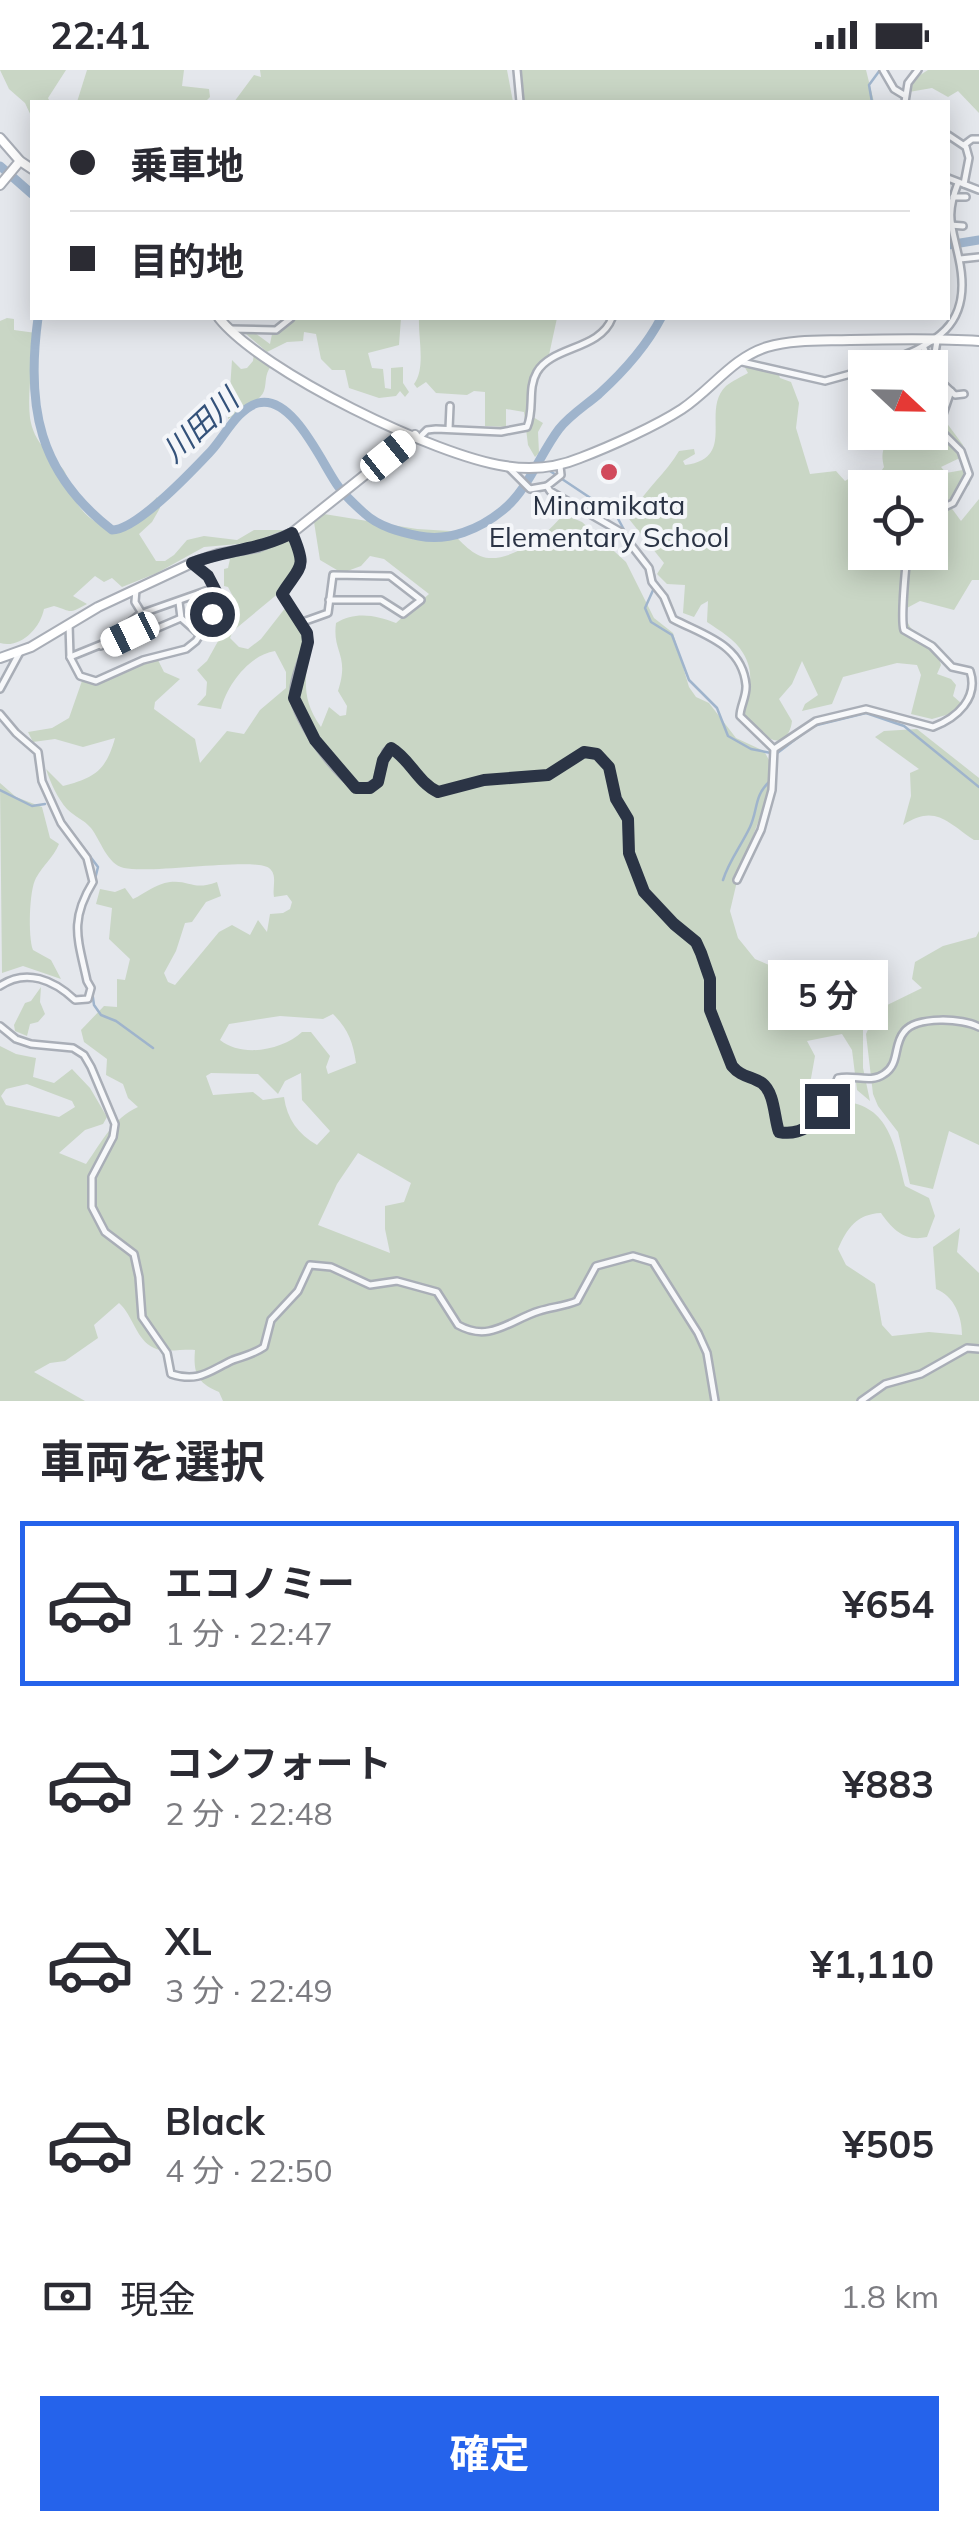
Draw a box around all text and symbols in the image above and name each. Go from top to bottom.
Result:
text: 22:41 [50,11,151,59]
text: 乗車地 [130,141,244,189]
text: 目的地 [130,237,244,285]
north arrow [848,350,948,450]
map controls [848,350,948,570]
water label: 川田川 [154,378,248,470]
car [355,425,421,487]
marker: Minamikata Elementary School [598,461,620,483]
button: locate [848,470,948,570]
place label: Minamikata Elementary School [489,487,729,554]
route start [190,592,235,637]
car [96,607,164,661]
callout: 5 分 [767,961,887,1031]
text: 5 分 [798,975,858,1015]
route end [805,1084,850,1129]
text: 車両を選択 [40,1433,265,1489]
icon: car [45,1559,135,1649]
text: エコノミー [165,1559,355,1607]
text: ¥654 [843,1580,934,1628]
text: 1 分 · 22:47 [165,1613,333,1653]
icon: car [45,1739,135,1829]
text: コンフォート [165,1739,392,1787]
text: ¥883 [843,1760,934,1808]
text: 2 分 · 22:48 [165,1793,333,1833]
text: XL [165,1917,212,1965]
icon: car [45,1919,135,2009]
text: ¥1,110 [811,1940,934,1988]
text: 3 分 · 22:49 [165,1970,333,2010]
text: Black [165,2097,265,2145]
icon: car [45,2099,135,2189]
text: ¥505 [843,2120,934,2168]
text: 4 分 · 22:50 [165,2150,333,2190]
icon: cash [40,2269,95,2324]
text: 現金 [120,2275,196,2323]
text: 1.8 km [840,2276,939,2316]
button: 確定 [40,2396,939,2511]

